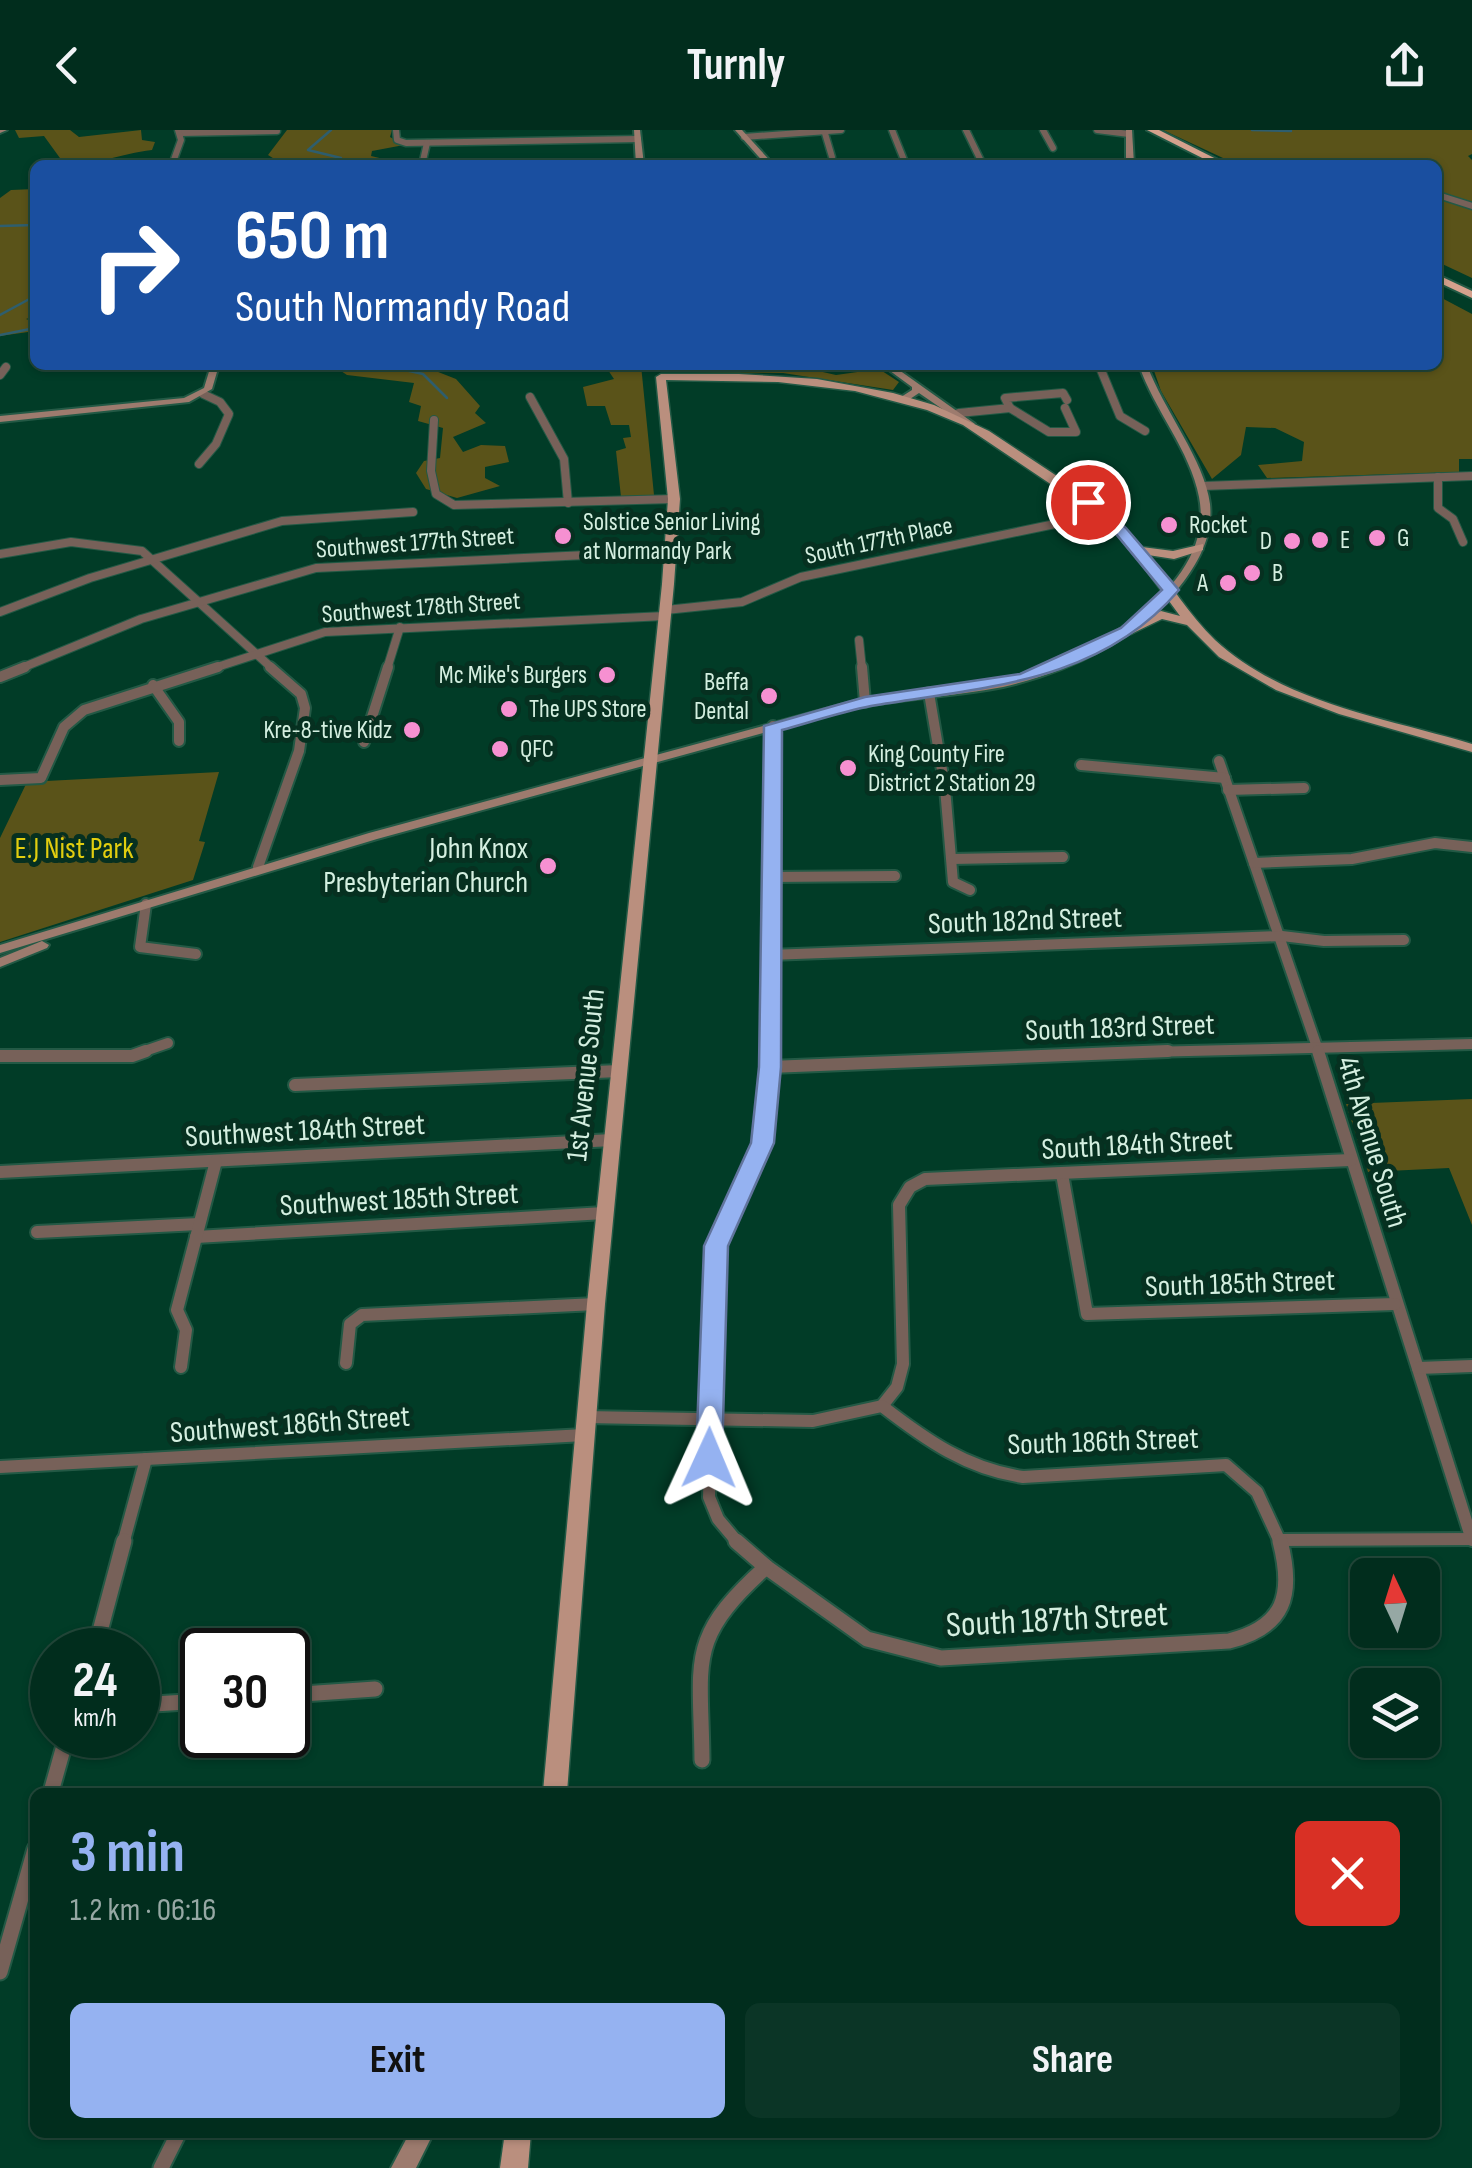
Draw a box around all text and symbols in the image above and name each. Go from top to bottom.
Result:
icon: back [40,38,95,93]
text: Turnly [687,38,785,93]
icon: share [1377,38,1432,93]
text: 650 m [235,195,389,279]
icon: right [70,200,200,330]
text: South Normandy Road [235,280,570,335]
pin [1046,460,1131,545]
icon: arrive [1061,475,1116,530]
place label: Solstice Senior Living at Normandy Park [583,507,760,567]
street label: South 177th Place [802,510,956,572]
place label: Rocket [1189,510,1247,541]
marker: Rocket [1158,514,1180,536]
street label: Southwest 177th Street [315,521,515,565]
place label: G [1397,523,1410,554]
marker: Solstice Senior Living at Normandy Park [552,525,574,547]
place label: E [1340,525,1350,556]
place label: D [1260,526,1272,557]
marker: G [1366,527,1388,549]
marker: E [1309,529,1331,551]
marker: D [1281,530,1303,552]
place label: B [1272,558,1283,589]
marker: B [1241,562,1263,584]
place label: A [1196,568,1208,599]
marker: A [1217,572,1239,594]
street label: Southwest 178th Street [321,586,521,630]
place label: Mc Mike's Burgers [439,660,587,691]
marker: Mc Mike's Burgers [596,664,618,686]
place label: Beffa Dental [694,667,749,727]
marker: Beffa Dental [758,685,780,707]
place label: The UPS Store [529,694,647,725]
marker: The UPS Store [498,698,520,720]
place label: Kre-8-tive Kidz [263,715,392,746]
marker: Kre-8-tive Kidz [401,719,423,741]
place label: QFC [520,734,554,765]
marker: QFC [489,738,511,760]
place label: King County Fire District 2 Station 29 [868,739,1036,799]
marker: King County Fire District 2 Station 29 [837,757,859,779]
park label: E.J Nist Park [14,831,134,867]
place label: John Knox Presbyterian Church [323,831,528,901]
marker: John Knox Presbyterian Church [537,855,559,877]
street label: South 182nd Street [927,900,1123,942]
street label: 1st Avenue South [559,987,613,1163]
street label: South 183rd Street [1025,1007,1215,1049]
street label: 4th Avenue South [1329,1052,1415,1232]
street label: Southwest 184th Street [184,1107,426,1155]
street label: South 184th Street [1040,1122,1234,1168]
street label: Southwest 185th Street [279,1176,519,1224]
street label: South 185th Street [1144,1263,1336,1305]
street label: Southwest 186th Street [169,1399,411,1451]
position arrow [657,1406,761,1510]
street label: South 186th Street [1007,1421,1199,1463]
north arrow [1350,1558,1440,1648]
map controls [1350,1558,1440,1758]
street label: South 187th Street [945,1593,1169,1647]
speed limit sign: 30 [180,1628,310,1758]
text: 24 [73,1651,117,1711]
button: layers [1350,1668,1440,1758]
text: km/h [73,1703,117,1734]
text: 3 min [70,1817,185,1889]
button: close [1295,1821,1400,1926]
text: 1.2 km · 06:16 [70,1891,216,1930]
button: Exit [70,2003,725,2118]
button: Share [745,2003,1400,2118]

